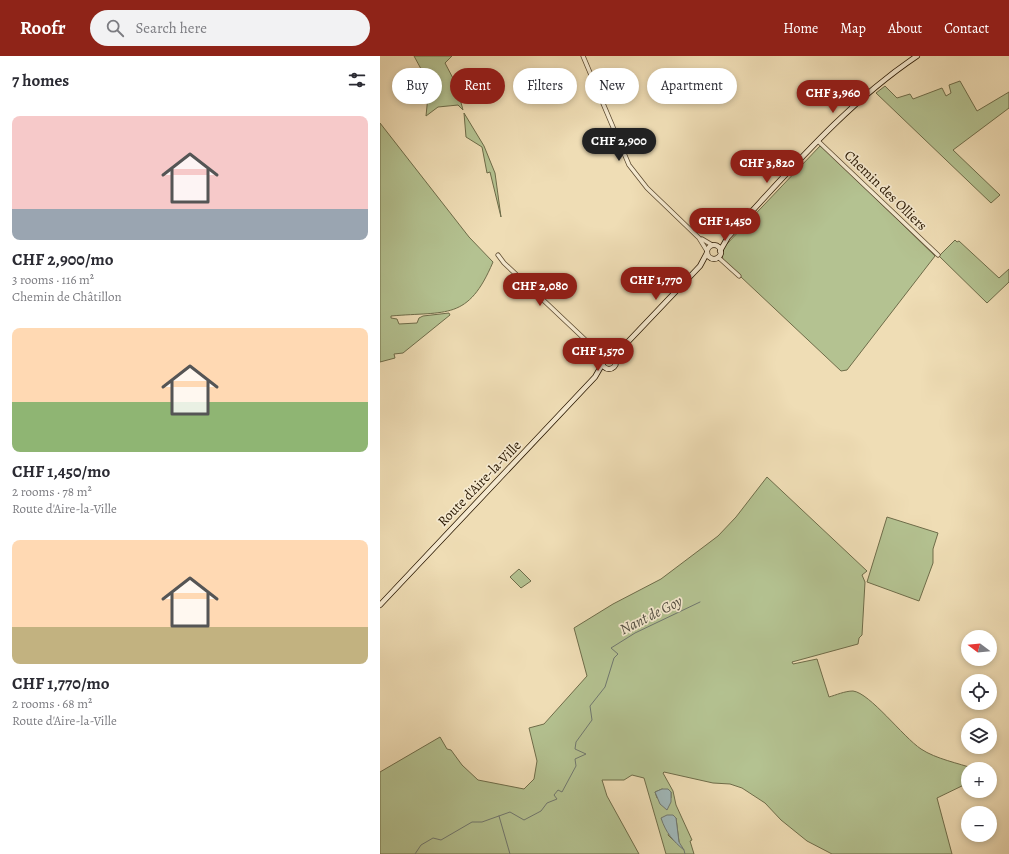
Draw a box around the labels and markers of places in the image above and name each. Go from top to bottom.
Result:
pin: CHF 3,960 [787,80,879,114]
pin: CHF 2,900 [573,128,665,162]
pin: CHF 3,820 [721,150,813,184]
pin: CHF 1,450 [679,208,771,242]
pin: CHF 1,770 [610,267,702,301]
pin: CHF 2,080 [494,273,586,307]
pin: CHF 1,570 [552,338,644,372]

